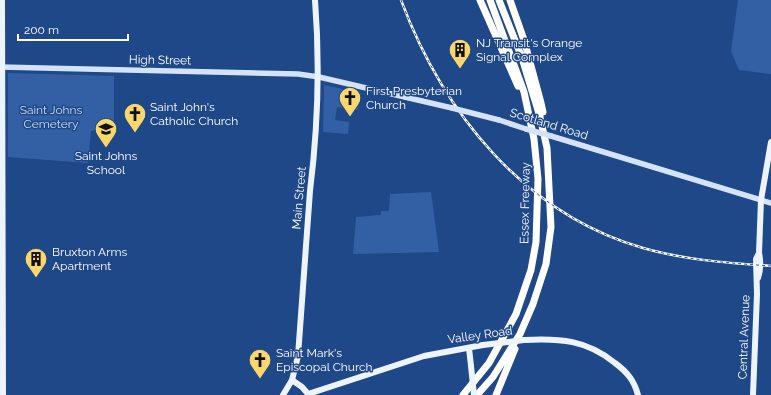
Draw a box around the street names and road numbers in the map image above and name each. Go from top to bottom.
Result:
street label: High Street [129,52,191,68]
street label: Scotland Road [508,105,590,143]
street label: Essex Freeway [517,161,533,244]
street label: Main Street [289,166,309,230]
street label: Central Avenue [736,294,752,380]
street label: Valley Road [447,324,513,346]

